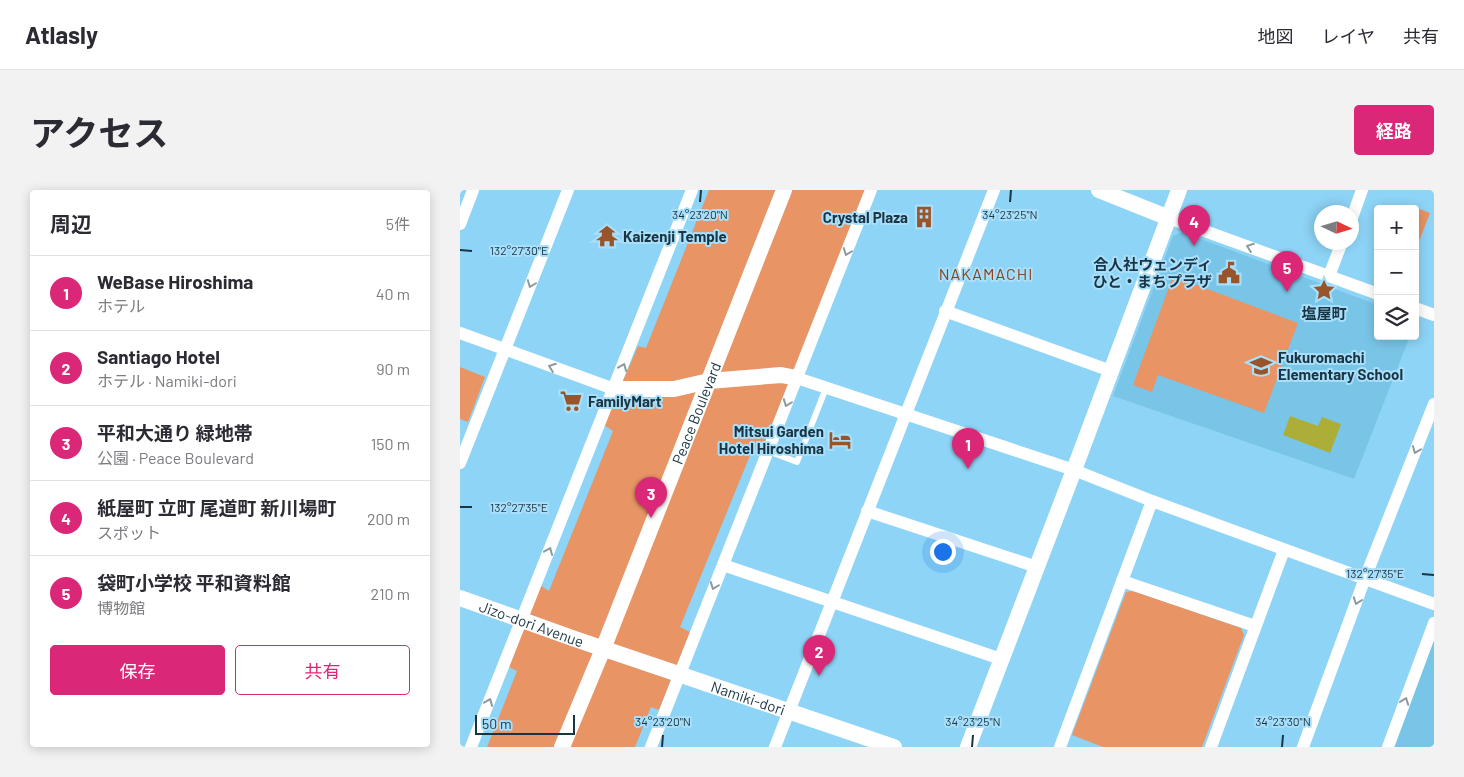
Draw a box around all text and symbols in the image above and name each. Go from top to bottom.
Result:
text: Atlasly [25,20,98,49]
text: 地図 [1258,25,1294,47]
text: レイヤ [1322,25,1375,47]
text: 共有 [1403,25,1439,47]
button: 経路 [1354,105,1434,155]
text: アクセス [30,111,168,153]
building icon: Crystal Plaza [911,204,937,230]
pin: 4 [1178,205,1210,246]
north arrow [1314,205,1359,250]
map controls [1374,205,1419,340]
button: + [1374,205,1419,250]
text: 34°23'20"N [672,207,728,221]
text: 34°23'25"N [982,207,1038,221]
place label: Crystal Plaza [823,208,908,226]
text: 周辺 [50,211,92,236]
text: 5件 [386,214,410,233]
temple icon: Kaizenji Temple [594,223,620,249]
place label: Kaizenji Temple [623,227,727,245]
text: 132°27'30"E [490,243,548,257]
one-way arrow [1246,243,1255,253]
one-way arrow [842,247,853,256]
button: − [1374,250,1419,295]
pin: 5 [1271,251,1303,292]
place label: 合人社ウェンディ ひと・まちプラザ [1092,255,1212,290]
public building icon: 合人社ウェンディ ひと・まちプラザ [1216,260,1242,286]
district label: NAKAMACHI [939,264,1033,283]
text: WeBase Hiroshima [97,270,253,293]
place icon: 塩屋町 [1311,277,1337,303]
one-way arrow [527,279,537,288]
text: 1 [63,284,69,303]
text: 40 m [376,284,410,303]
button: layers [1374,295,1419,340]
text: ホテル [97,296,145,315]
place label: 塩屋町 [1301,304,1347,322]
text: Santiago Hotel [97,345,220,368]
place label: Fukuromachi Elementary School [1278,348,1403,383]
school or university icon: Fukuromachi Elementary School [1248,353,1274,379]
text: 2 [62,359,70,378]
text: 90 m [376,359,410,378]
street label: Peace Boulevard [668,359,724,467]
one-way arrow [548,363,557,373]
one-way arrow [617,364,627,372]
text: ホテル · Namiki-dori [97,371,237,390]
supermarket icon: FamilyMart [558,388,584,414]
place label: FamilyMart [588,392,662,410]
one-way arrow [783,398,793,407]
text: 平和大通り 緑地帯 [97,421,253,444]
place label: Mitsui Garden Hotel Hiroshima [719,422,824,457]
hotel icon: Mitsui Garden Hotel Hiroshima [827,427,853,453]
pin: 1 [952,428,984,469]
text: 3 [62,434,70,453]
text: 150 m [371,434,410,453]
one-way arrow [1412,445,1422,454]
text: 公園 · Peace Boulevard [97,448,254,467]
pin: 3 [635,477,667,518]
text: 紙屋町 立町 尾道町 新川場町 [97,496,336,519]
text: 132°27'35"E [490,500,548,514]
text: 4 [61,509,71,528]
text: 200 m [367,509,410,528]
text: スポット [97,523,161,542]
your location [930,539,956,565]
one-way arrow [543,547,553,555]
text: 132°27'35"E [1346,566,1404,580]
text: 袋町小学校 平和資料館 [97,571,291,594]
one-way arrow [710,581,720,590]
text: 5 [62,584,70,603]
text: 210 m [371,584,410,603]
one-way arrow [1353,596,1363,605]
street label: Jizo-dori Avenue [477,597,586,650]
text: 博物館 [97,598,145,617]
pin: 2 [803,635,835,676]
button: 保存 [50,645,225,695]
button: 共有 [235,645,410,695]
street label: Namiki-dori [709,677,788,719]
one-way arrow [1399,697,1409,706]
one-way arrow [483,698,493,707]
scale bar [475,712,575,735]
text: 34°23'20"N [635,714,691,728]
text: 34°23'25"N [945,714,1001,728]
text: 34°23'30"N [1255,714,1311,728]
text: 50 m [482,715,511,732]

